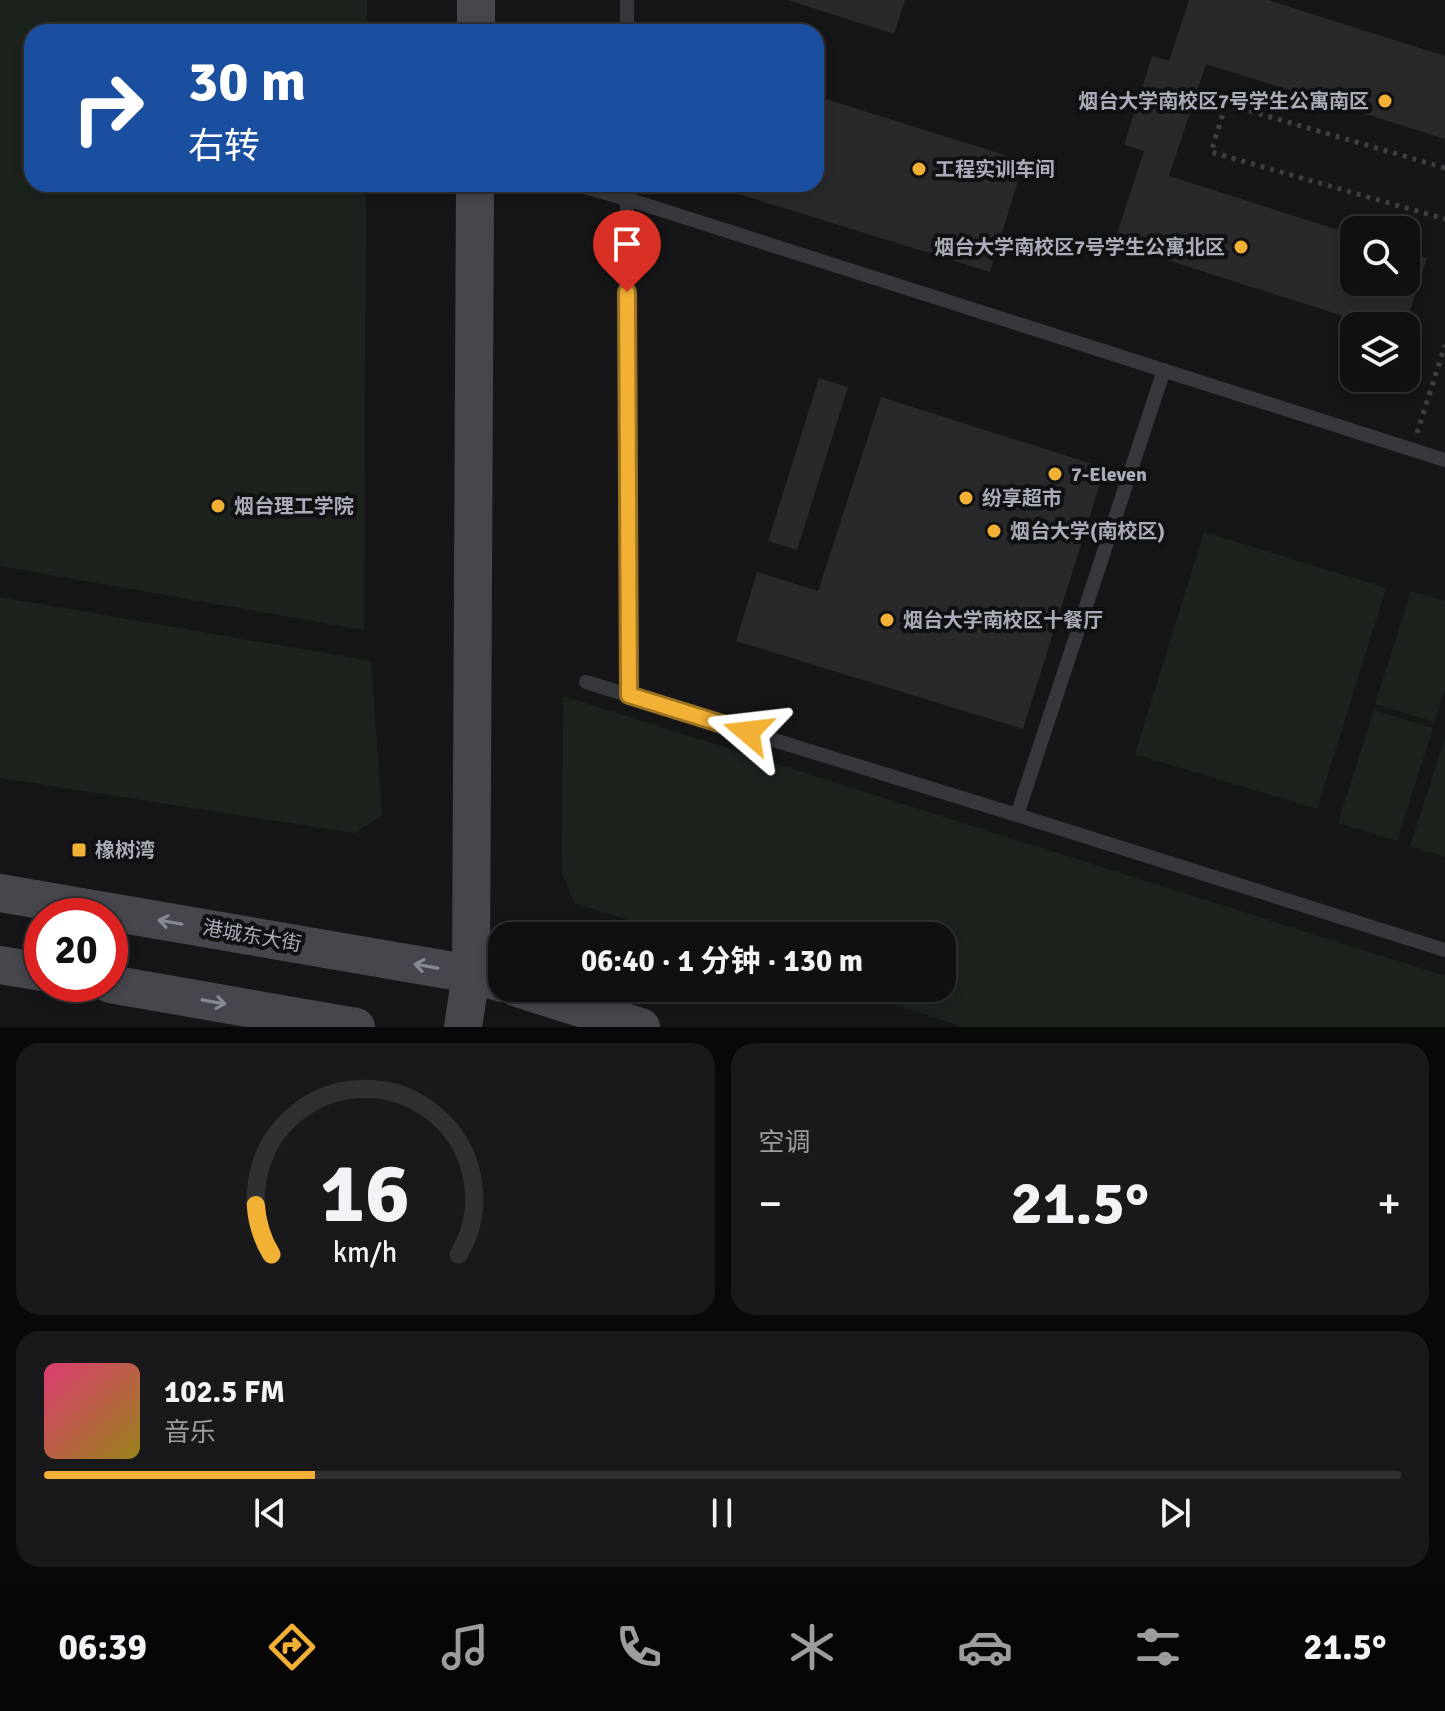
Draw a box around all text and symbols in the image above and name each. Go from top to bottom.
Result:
text: 30 m [188,47,306,116]
icon: right [56,56,160,160]
place label: 烟台大学南校区7号学生公寓南区 [1078,89,1369,114]
marker: 烟台大学南校区7号学生公寓南区 [1376,92,1394,110]
text: 右转 [188,124,260,169]
place label: 工程实训车间 [935,157,1055,182]
marker: 工程实训车间 [910,160,928,178]
pin [593,210,661,292]
map controls [1340,216,1420,392]
button: search [1340,216,1420,296]
icon: arrive [605,222,649,266]
place label: 烟台大学南校区7号学生公寓北区 [934,235,1225,260]
marker: 烟台大学南校区7号学生公寓北区 [1232,238,1250,256]
button: layers [1340,312,1420,392]
place label: 7-Eleven [1071,462,1147,487]
marker: 7-Eleven [1046,465,1064,483]
place label: 纷享超市 [982,486,1062,511]
marker: 纷享超市 [957,489,975,507]
place label: 烟台理工学院 [234,494,354,519]
marker: 烟台理工学院 [209,497,227,515]
place label: 烟台大学(南校区) [1010,519,1165,544]
marker: 烟台大学(南校区) [985,522,1003,540]
place label: 烟台大学南校区十餐厅 [903,608,1103,633]
marker: 烟台大学南校区十餐厅 [878,611,896,629]
position arrow [706,690,790,774]
place label: 橡树湾 [95,838,155,863]
marker: 橡树湾 [70,841,88,859]
speed limit sign: 20 [24,898,128,1002]
one-way arrow [158,913,183,928]
street label: 港城东大街 [201,915,303,957]
text: 06:40 · 1 分钟 · 130 m [581,943,863,980]
one-way arrow [414,957,439,972]
one-way arrow [201,996,227,1011]
text: 空调 [759,1127,811,1159]
text: 16 [320,1143,410,1245]
text: 21.5° [1011,1167,1149,1241]
text: − [759,1177,782,1231]
text: + [1377,1177,1401,1231]
text: km/h [333,1235,398,1270]
text: 102.5 FM [164,1374,285,1411]
text: 音乐 [164,1417,216,1449]
icon: previous [248,1491,292,1535]
icon: pause [700,1491,744,1535]
icon: next [1153,1491,1197,1535]
icon: directions [264,1619,320,1675]
icon: music [437,1619,493,1675]
icon: phone [611,1619,667,1675]
icon: climate [784,1619,840,1675]
icon: car [957,1619,1013,1675]
icon: filters [1130,1619,1186,1675]
text: 06:39 [59,1625,147,1670]
text: 21.5° [1303,1625,1386,1670]

